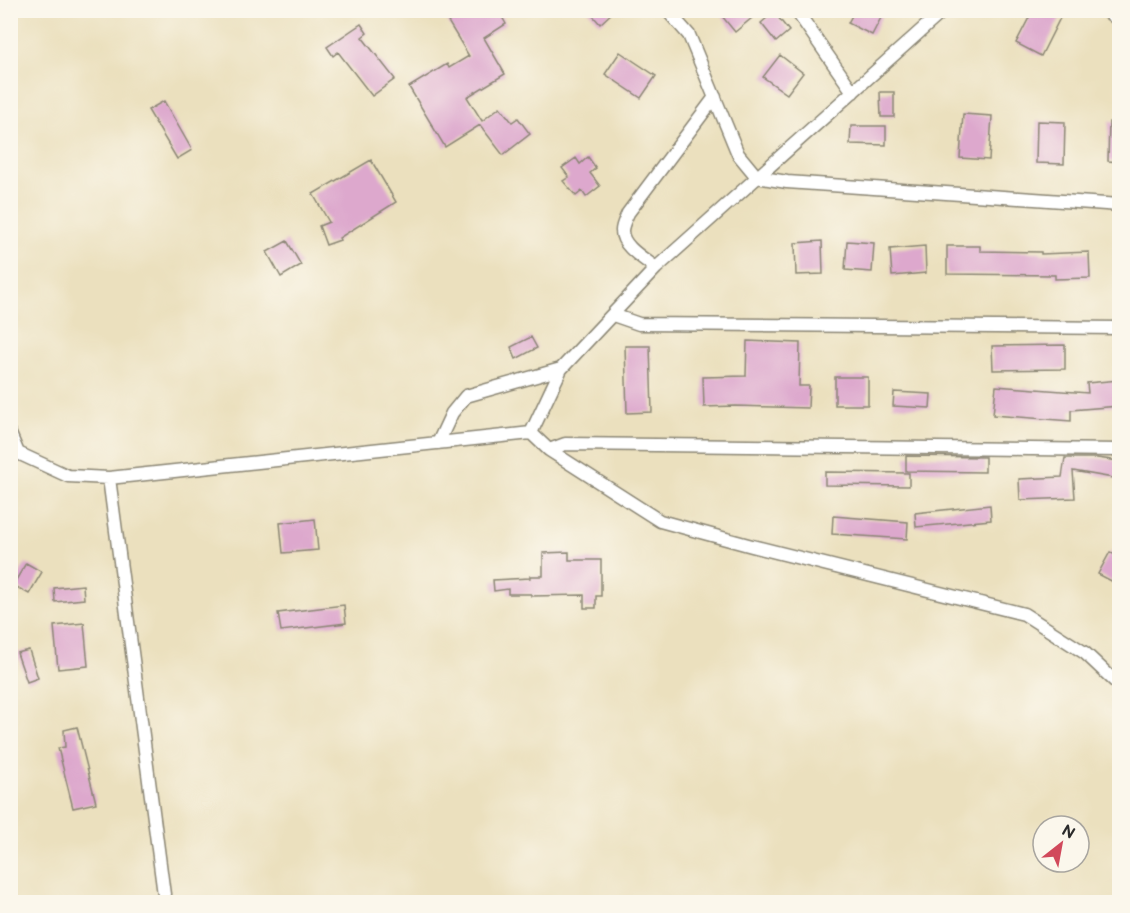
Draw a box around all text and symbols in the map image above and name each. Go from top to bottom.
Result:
north arrow [1031,814,1091,874]
text: N [1058,821,1078,844]

